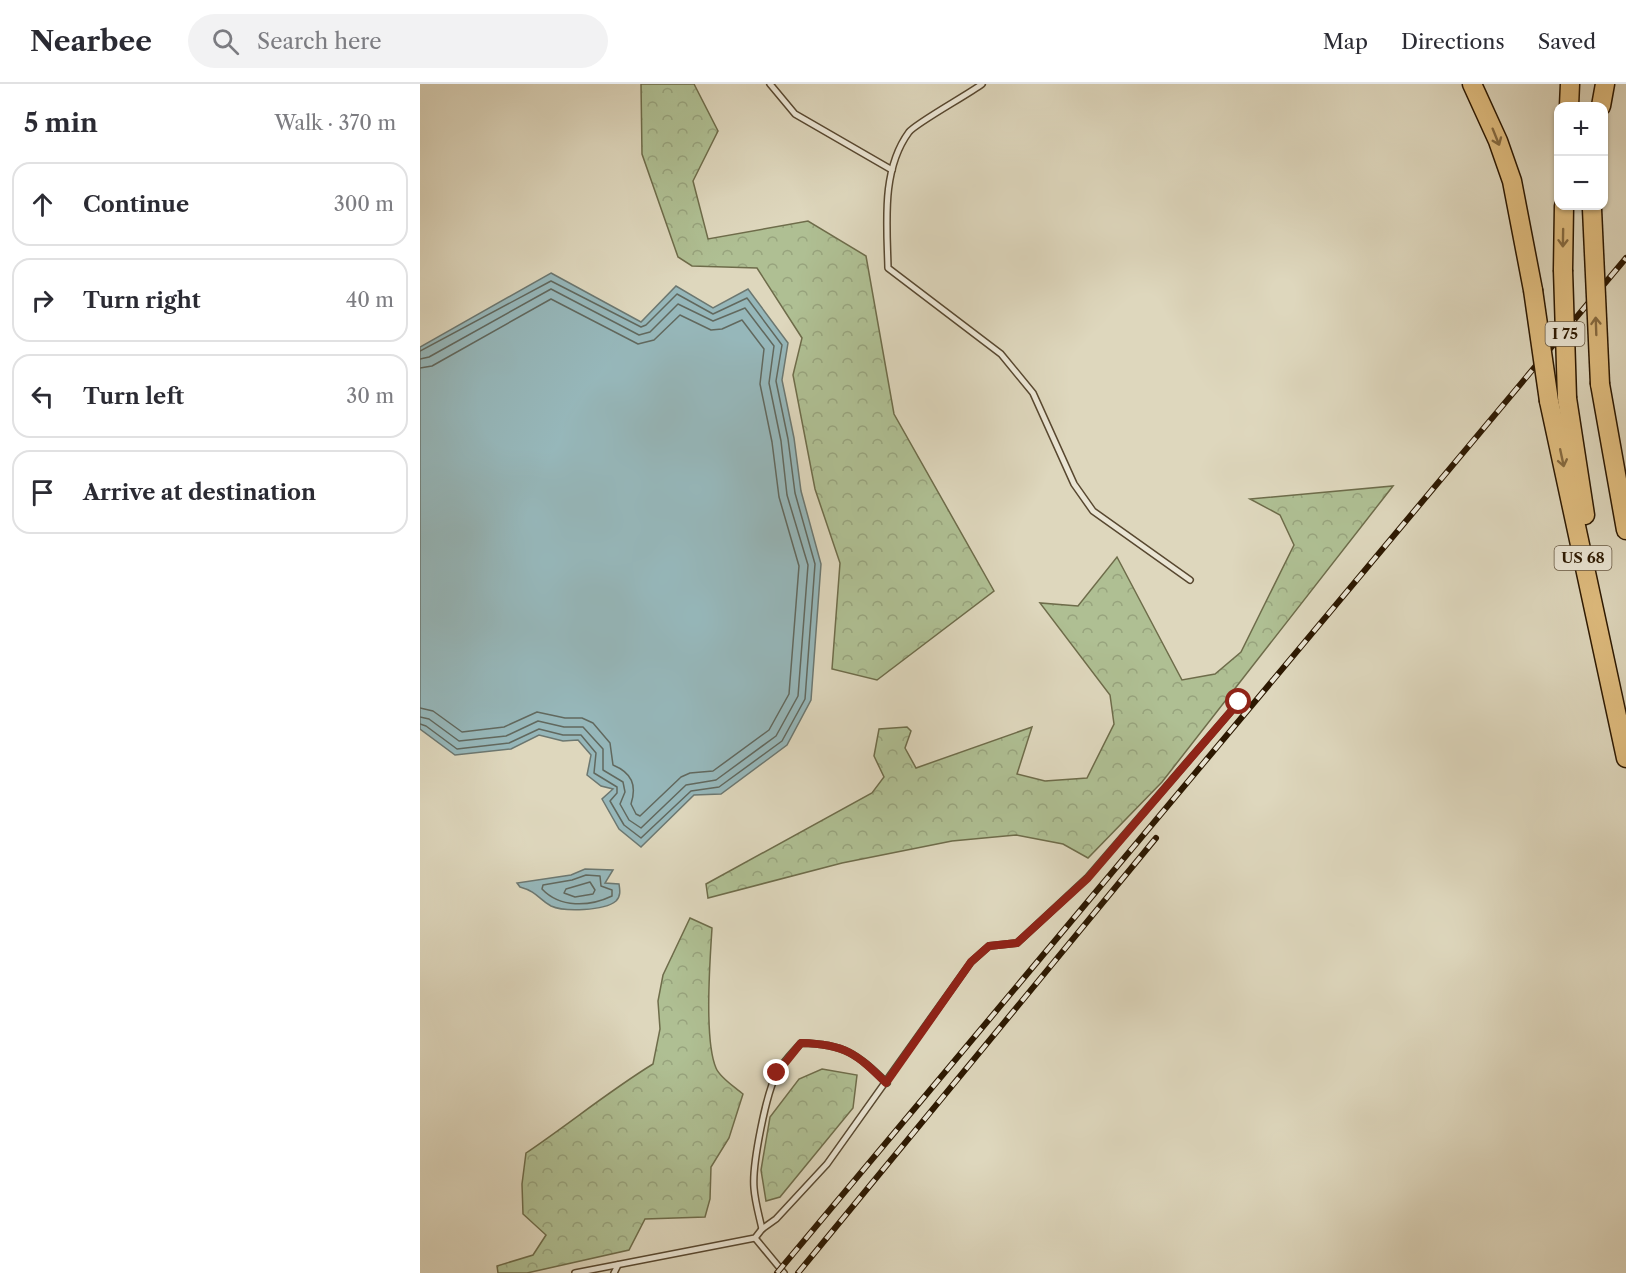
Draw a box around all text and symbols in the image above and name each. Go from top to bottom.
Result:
search box [188,14,608,68]
text: Nearbee [30,24,152,58]
icon: search [209,25,242,58]
text: Search here [257,28,382,55]
text: Map [1323,29,1368,54]
text: Directions [1401,29,1505,54]
text: Saved [1538,29,1596,54]
map controls [1554,102,1608,210]
button: + [1554,102,1608,156]
text: 5 min [24,107,98,139]
text: Walk · 370 m [274,111,396,135]
one-way arrow [1491,128,1502,146]
button: − [1554,156,1608,210]
icon: ahead [26,188,59,221]
text: Continue [83,191,189,218]
text: 300 m [334,192,394,216]
one-way arrow [1557,227,1569,247]
icon: right [26,284,59,317]
text: Turn right [83,287,201,314]
text: 40 m [346,288,394,312]
one-way arrow [1590,317,1602,337]
road number: I 75 [1546,322,1584,346]
icon: left [26,380,59,413]
text: Turn left [83,383,184,410]
text: 30 m [346,384,394,408]
one-way arrow [1557,448,1568,468]
icon: arrive [26,476,59,509]
text: Arrive at destination [83,479,316,506]
road number: US 68 [1554,546,1612,570]
route start [1225,688,1251,714]
route end [763,1059,789,1085]

